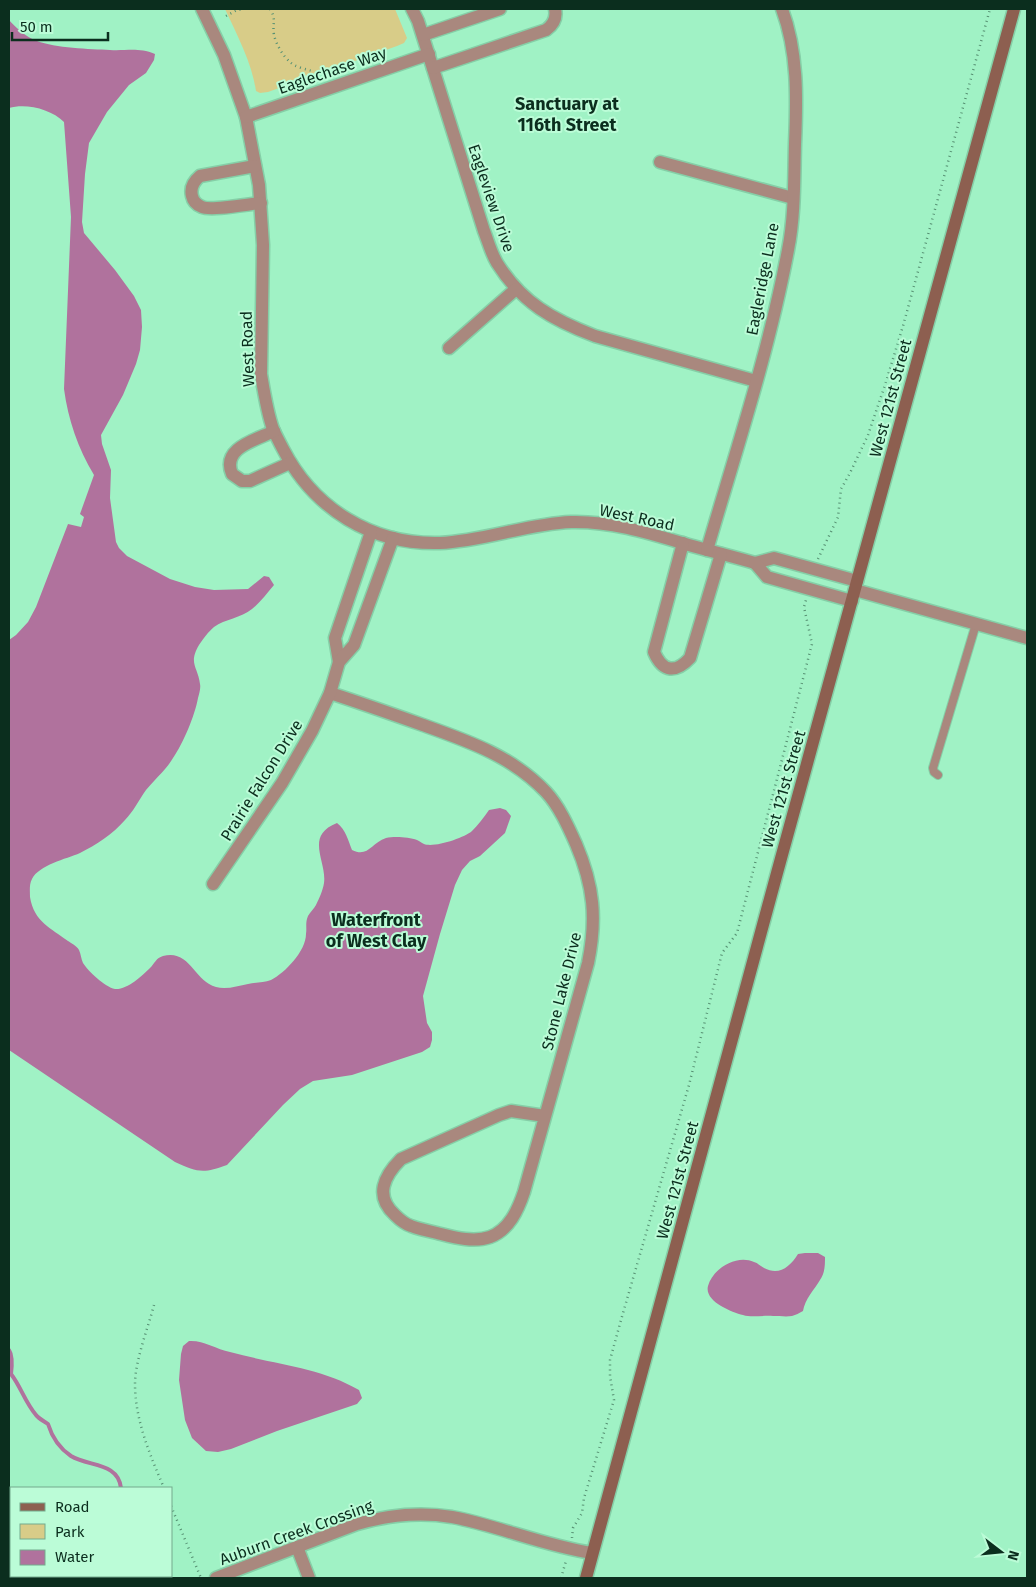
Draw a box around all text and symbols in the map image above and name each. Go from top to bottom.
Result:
scale bar [12,10,109,42]
text: 50 m [20,18,53,36]
street label: Eaglechase Way [275,43,389,98]
district label: Sanctuary at 116th Street [515,93,620,136]
street label: Eagleview Drive [464,142,519,255]
street label: Eagleridge Lane [742,221,783,337]
street label: West Road [237,311,258,387]
street label: West 121st Street [866,337,915,459]
street label: West Road [598,500,676,535]
street label: Prairie Falcon Drive [216,716,306,844]
street label: West 121st Street [758,728,809,850]
district label: Waterfront of West Clay [326,909,427,952]
street label: Stone Lake Drive [538,930,585,1052]
street label: West 121st Street [653,1119,702,1241]
legend [10,1487,172,1577]
street label: Auburn Creek Crossing [217,1496,376,1569]
text: Road [55,1498,90,1516]
text: Park [55,1523,85,1541]
north arrow [976,1527,1026,1577]
text: Water [55,1548,94,1566]
text: N [1004,1549,1022,1562]

